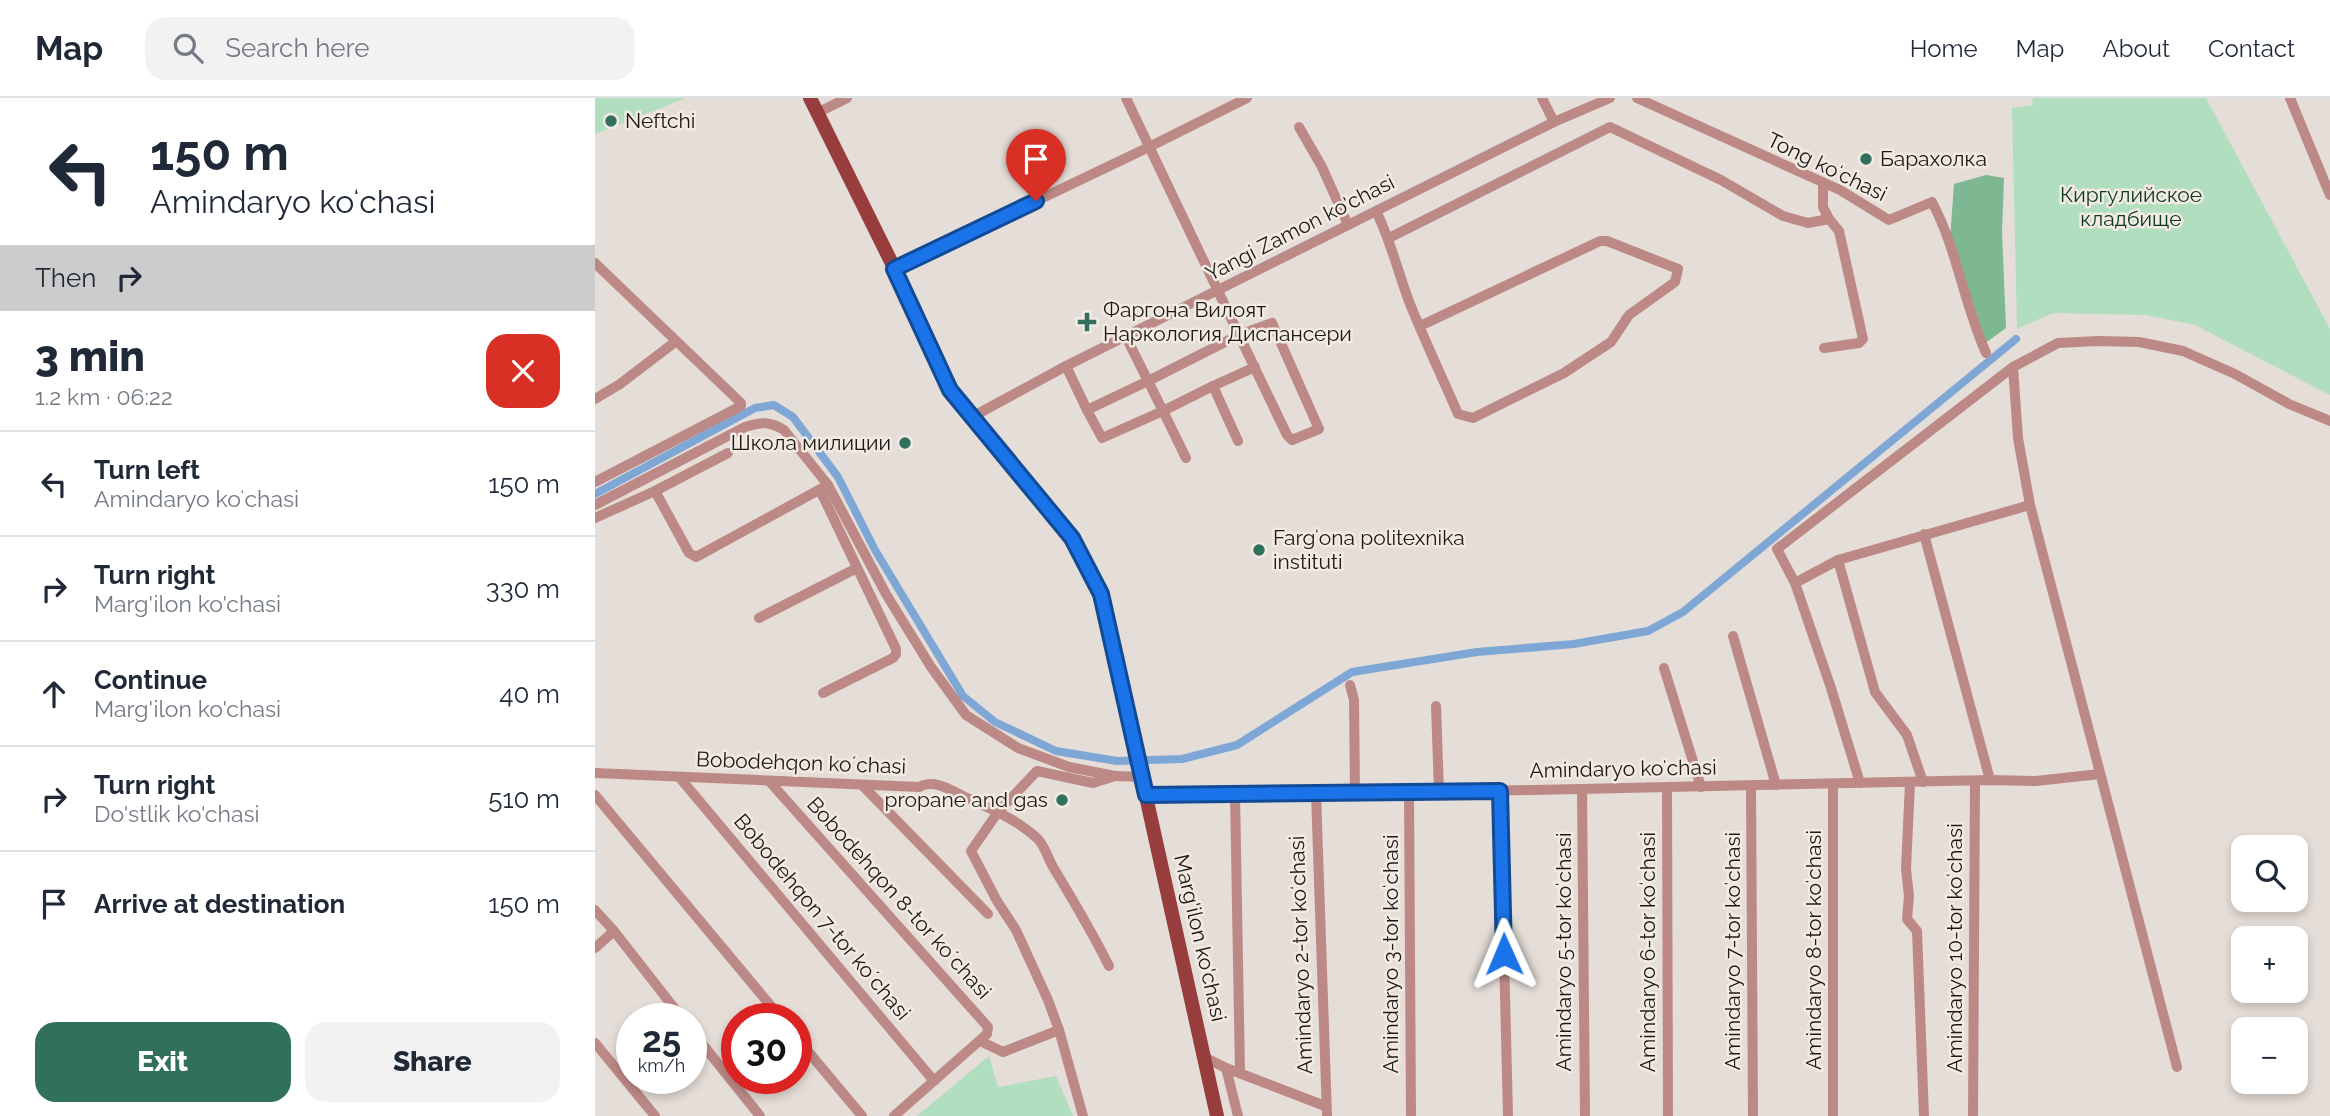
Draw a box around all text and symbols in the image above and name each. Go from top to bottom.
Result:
search box [145,17,635,80]
text: Map [35,29,103,68]
icon: search [169,29,207,67]
text: Search here [225,33,370,63]
text: Home [1910,34,1978,63]
text: Map [2016,34,2064,63]
text: About [2102,34,2170,63]
text: Contact [2208,34,2295,63]
place label: Neftchi [625,108,695,133]
marker: Neftchi [603,113,619,129]
text: 150 m [150,124,289,181]
icon: left [35,126,126,217]
street label: Tong koʻchasi [1763,127,1891,206]
pin [1006,129,1066,201]
icon: arrive [1017,140,1055,178]
place label: Барахолка [1880,146,1987,171]
marker: Барахолка [1858,151,1874,167]
street label: Yangi Zamon ko'chasi [1201,169,1398,286]
park label: Киргулийское кладбище [2060,182,2202,231]
text: Amindaryo koʻchasi [150,183,435,220]
icon: right [110,259,148,297]
text: Then [35,263,96,293]
place label: Фаргона Вилоят Наркология Диспансери [1103,297,1352,346]
marker: Фаргона Вилоят Наркология Диспансери [1077,312,1097,332]
text: 3 min [35,332,145,381]
button: close [486,334,560,408]
text: 1.2 km · 06:22 [35,383,173,410]
place label: Школа милиции [731,430,891,455]
marker: Школа милиции [897,435,913,451]
text: Turn left [94,455,200,485]
icon: left [35,465,73,503]
text: 150 m [488,469,560,499]
text: Amindaryo koʻchasi [94,485,299,512]
place label: Fargʻona politexnika instituti [1273,525,1465,574]
marker: Fargʻona politexnika instituti [1251,542,1267,558]
text: Turn right [94,560,215,590]
icon: right [35,570,73,608]
text: 330 m [486,574,560,604]
text: Marg'ilon ko'chasi [94,590,281,617]
text: Continue [94,665,207,695]
icon: ahead [35,675,73,713]
text: 40 m [499,679,560,709]
text: Marg'ilon ko'chasi [94,695,281,722]
street label: Bobodehqon koʼchasi [696,746,907,779]
street label: Amindaryo koʻchasi [1529,754,1717,783]
text: Turn right [94,770,215,800]
icon: right [35,780,73,818]
text: 510 m [488,784,560,814]
place label: propane and gas [885,787,1048,812]
street label: Bobodehqon 8-tor koʼchasi [802,792,997,1004]
marker: propane and gas [1054,792,1070,808]
text: Do'stlik ko'chasi [94,800,260,827]
street label: Bobodehqon 7-tor koʼchasi [729,809,916,1025]
street label: Amindaryo 10-tor koʻchasi [1942,823,1967,1073]
street label: Amindaryo 8-tor koʻchasi [1801,830,1826,1070]
street label: Amindaryo 5-tor koʻchasi [1551,832,1576,1072]
street label: Amindaryo 6-tor koʻchasi [1635,832,1660,1072]
street label: Amindaryo 7-tor koʻchasi [1720,832,1745,1070]
street label: Amindaryo 2-tor koʻchasi [1284,835,1317,1075]
street label: Amindaryo 3-tor koʻchasi [1378,835,1403,1073]
map controls [2231,835,2308,1094]
button: search [2231,835,2308,912]
street label: Marg'ilon ko'chasi [1169,852,1232,1024]
icon: arrive [35,885,73,923]
text: Arrive at destination [94,889,345,919]
text: 150 m [488,889,560,919]
position arrow [1467,917,1541,991]
button: + [2231,926,2308,1003]
speed limit sign: 30 [721,1003,812,1094]
button: − [2231,1017,2308,1094]
text: 25 [642,1019,681,1060]
button: Exit [35,1022,291,1102]
button: Share [305,1022,560,1102]
text: km/h [638,1055,685,1076]

